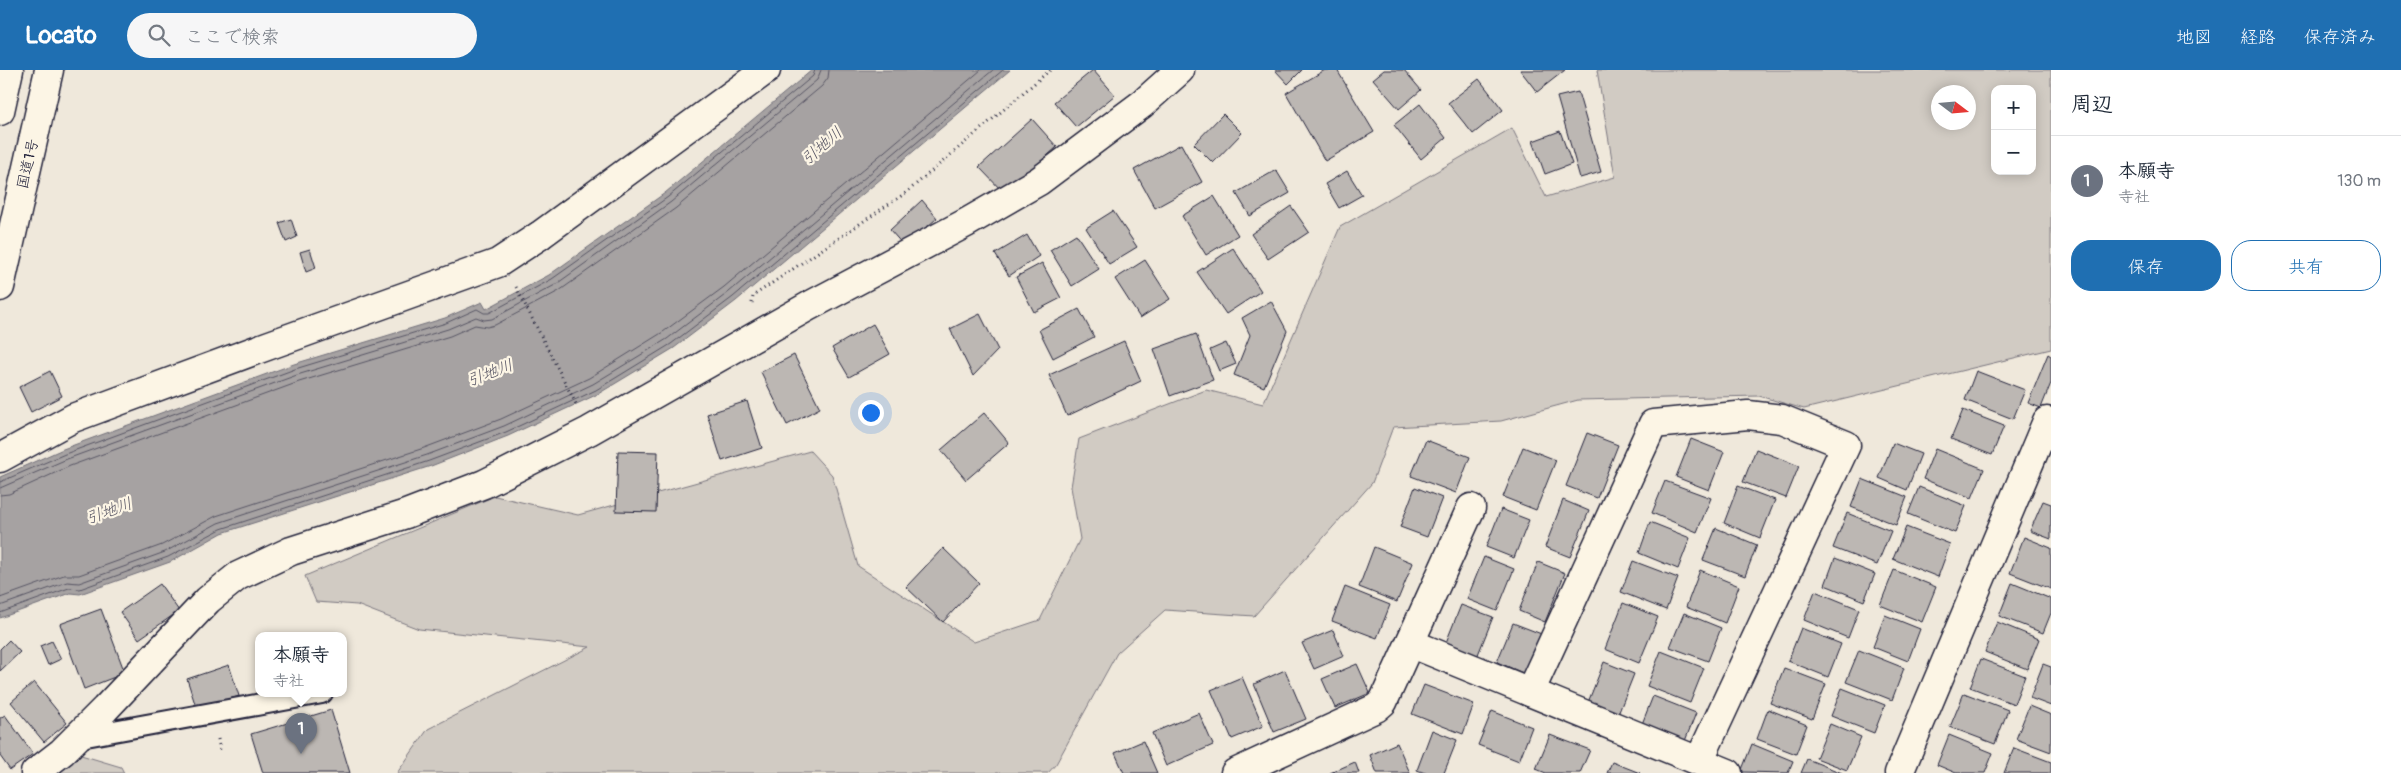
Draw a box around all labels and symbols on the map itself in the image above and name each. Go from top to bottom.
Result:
north arrow [1931,85,1976,130]
water label: 引地川 [797,123,847,169]
street label: 国道1号 [13,137,43,191]
water label: 引地川 [464,355,516,391]
your location [858,400,884,426]
water label: 引地川 [83,493,135,529]
pin: 1 [285,713,317,754]

